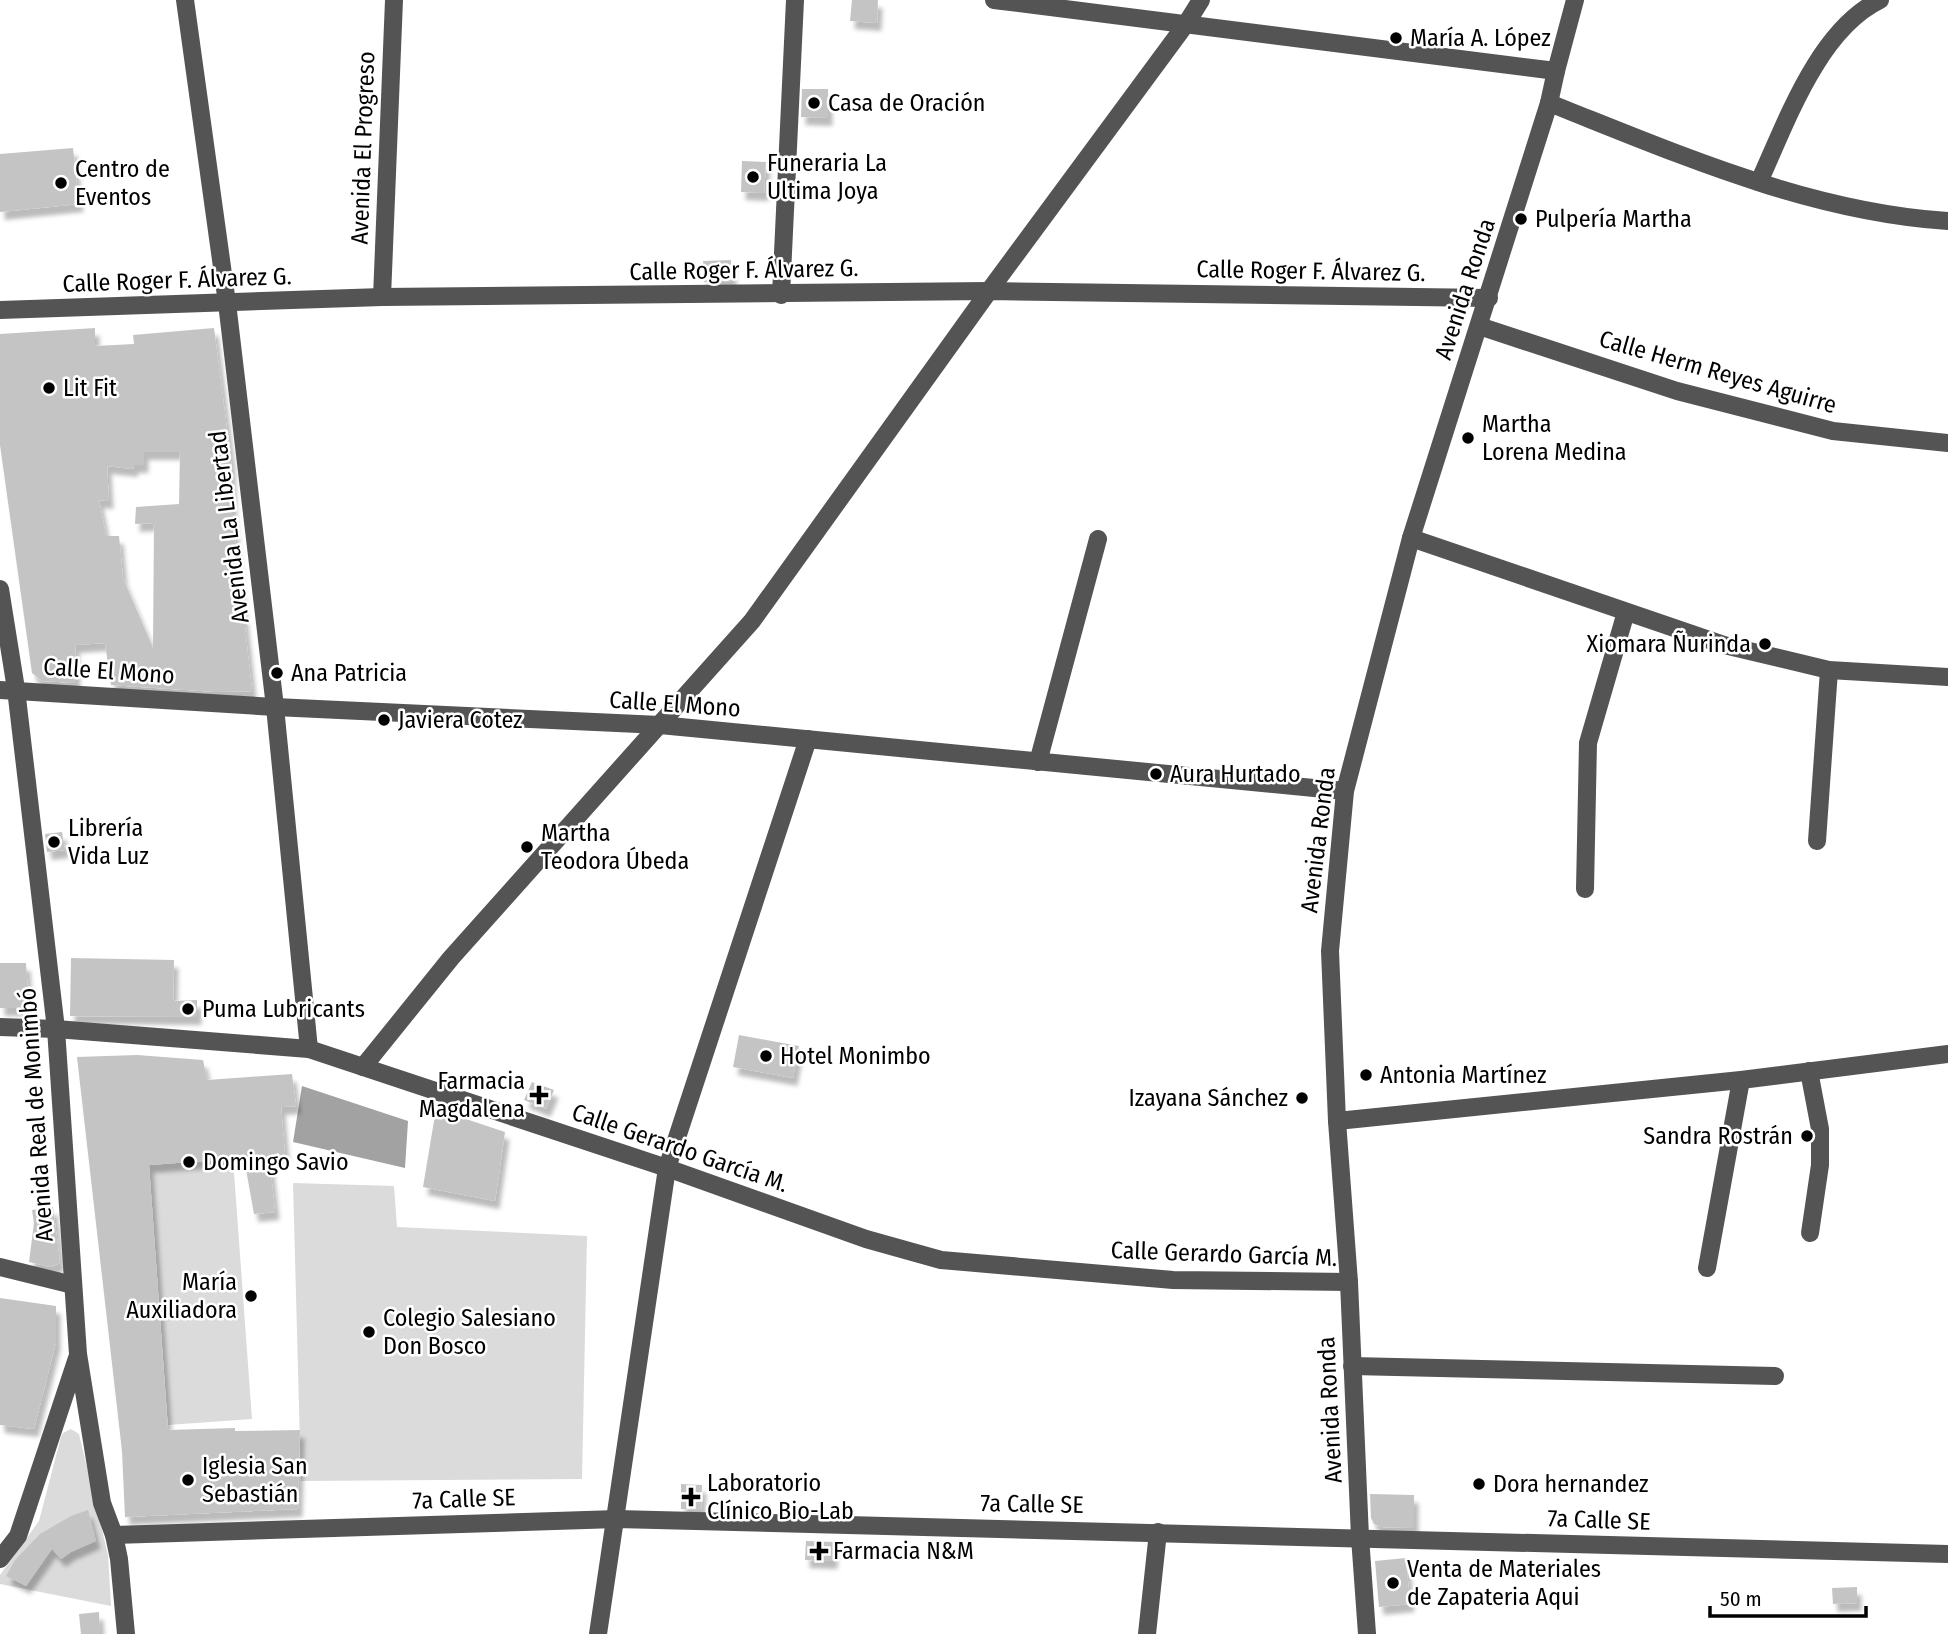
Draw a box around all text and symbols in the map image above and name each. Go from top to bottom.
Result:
place label: María A. López [1410,24,1551,52]
marker: María A. López [1388,30,1404,46]
street label: Avenida El Progreso [346,51,380,245]
place label: Casa de Oración [828,89,985,117]
marker: Casa de Oración [806,95,822,111]
place label: Funeraria La Ultima Joya [767,149,887,205]
place label: Centro de Eventos [75,155,170,211]
marker: Funeraria La Ultima Joya [745,169,761,185]
marker: Centro de Eventos [53,175,69,191]
place label: Pulpería Martha [1535,205,1692,233]
marker: Pulpería Martha [1513,211,1529,227]
street label: Avenida Ronda [1429,215,1501,363]
street label: Calle Roger F. Álvarez G. [629,253,859,286]
street label: Calle Roger F. Álvarez G. [1196,254,1426,287]
street label: Calle Roger F. Álvarez G. [62,261,292,298]
street label: Calle Herm Reyes Aguirre [1596,325,1840,419]
place label: Lit Fit [63,374,117,402]
marker: Lit Fit [41,380,57,396]
place label: Martha Lorena Medina [1482,410,1627,466]
street label: Avenida La Libertad [203,429,255,625]
marker: Martha Lorena Medina [1460,430,1476,446]
place label: Xiomara Ñurinda [1587,630,1751,658]
marker: Xiomara Ñurinda [1757,636,1773,652]
street label: Calle El Mono [42,652,176,690]
place label: Ana Patricia [291,659,407,687]
marker: Ana Patricia [269,665,285,681]
street label: Calle El Mono [608,685,742,723]
place label: Javiera Cotez [398,706,523,734]
marker: Javiera Cotez [376,712,392,728]
place label: Aura Hurtado [1170,760,1301,788]
marker: Aura Hurtado [1148,766,1164,782]
street label: Avenida Ronda [1295,766,1341,914]
place label: Librería Vida Luz [68,814,149,870]
place label: Martha Teodora Úbeda [541,819,689,875]
marker: Librería Vida Luz [46,834,62,850]
marker: Martha Teodora Úbeda [519,839,535,855]
street label: Avenida Real de Monimbó [13,987,59,1243]
place label: Puma Lubricants [202,995,365,1023]
marker: Puma Lubricants [180,1001,196,1017]
place label: Hotel Monimbo [780,1042,931,1070]
marker: Hotel Monimbo [758,1048,774,1064]
place label: Antonia Martínez [1380,1061,1546,1089]
place label: Farmacia Magdalena [419,1067,525,1123]
marker: Antonia Martínez [1358,1067,1374,1083]
place label: Izayana Sánchez [1129,1084,1288,1112]
marker: Farmacia Magdalena [531,1087,547,1103]
marker: Izayana Sánchez [1294,1090,1310,1106]
street label: Calle Gerardo García M. [568,1098,792,1198]
place label: Sandra Rostrán [1643,1122,1793,1150]
marker: Sandra Rostrán [1799,1128,1815,1144]
place label: Domingo Savio [203,1148,349,1176]
marker: Domingo Savio [181,1154,197,1170]
street label: Calle Gerardo García M. [1110,1236,1338,1272]
place label: María Auxiliadora [126,1268,237,1324]
marker: María Auxiliadora [243,1288,259,1304]
place label: Colegio Salesiano Don Bosco [383,1304,556,1360]
marker: Colegio Salesiano Don Bosco [361,1324,377,1340]
street label: Avenida Ronda [1312,1336,1348,1484]
place label: Iglesia San Sebastián [202,1452,308,1508]
place label: Laboratorio Clínico Bio-Lab [707,1469,854,1525]
place label: Dora hernandez [1493,1470,1649,1498]
marker: Iglesia San Sebastián [180,1472,196,1488]
marker: Dora hernandez [1471,1476,1487,1492]
street label: 7a Calle SE [412,1483,516,1515]
marker: Laboratorio Clínico Bio-Lab [681,1487,701,1507]
street label: 7a Calle SE [980,1489,1084,1519]
street label: 7a Calle SE [1547,1504,1651,1536]
place label: Farmacia N&M [833,1537,974,1565]
marker: Farmacia N&M [811,1543,827,1559]
place label: Venta de Materiales de Zapateria Aqui [1407,1555,1601,1611]
scale bar [1710,1574,1866,1618]
marker: Venta de Materiales de Zapateria Aqui [1385,1575,1401,1591]
text: 50 m [1720,1586,1762,1612]

